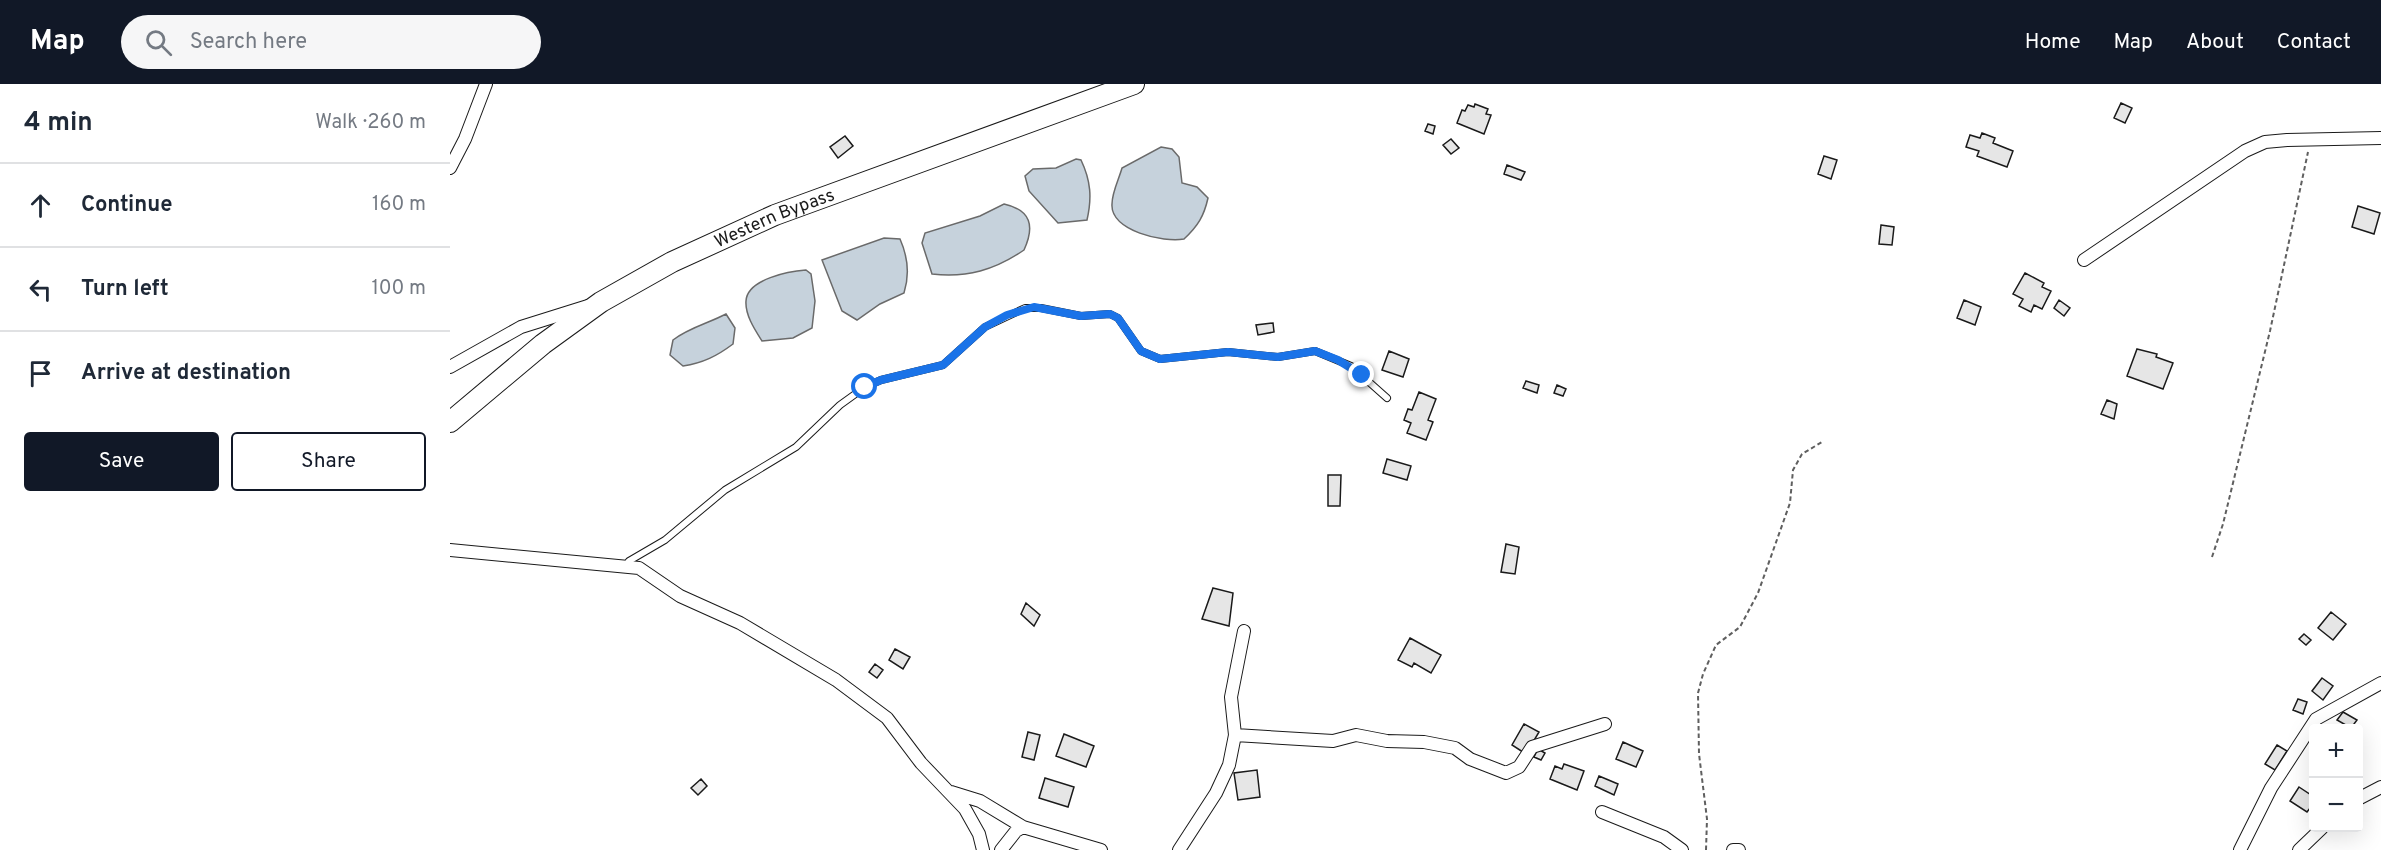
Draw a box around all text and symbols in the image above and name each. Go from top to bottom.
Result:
search box [121,15,541,69]
text: Map [30,24,85,60]
icon: search [142,26,175,59]
text: Search here [190,29,307,56]
text: Home [2025,29,2081,56]
text: Map [2114,29,2153,56]
text: About [2186,29,2244,56]
text: Contact [2277,29,2351,56]
text: 4 min [24,107,93,140]
text: Walk · 260 m [315,110,426,136]
street label: Western Bypass [711,184,838,254]
icon: ahead [24,189,57,222]
text: Continue [81,192,172,219]
text: 160 m [372,192,426,218]
icon: left [24,273,57,306]
text: Turn left [81,276,169,303]
text: 100 m [371,276,426,302]
icon: arrive [24,357,57,390]
text: Arrive at destination [81,360,291,387]
route end [1348,361,1374,387]
route start [851,373,877,399]
button: Save [24,432,219,491]
button: Share [231,432,426,491]
map controls [2309,724,2363,832]
button: + [2309,724,2363,778]
button: − [2309,778,2363,832]

